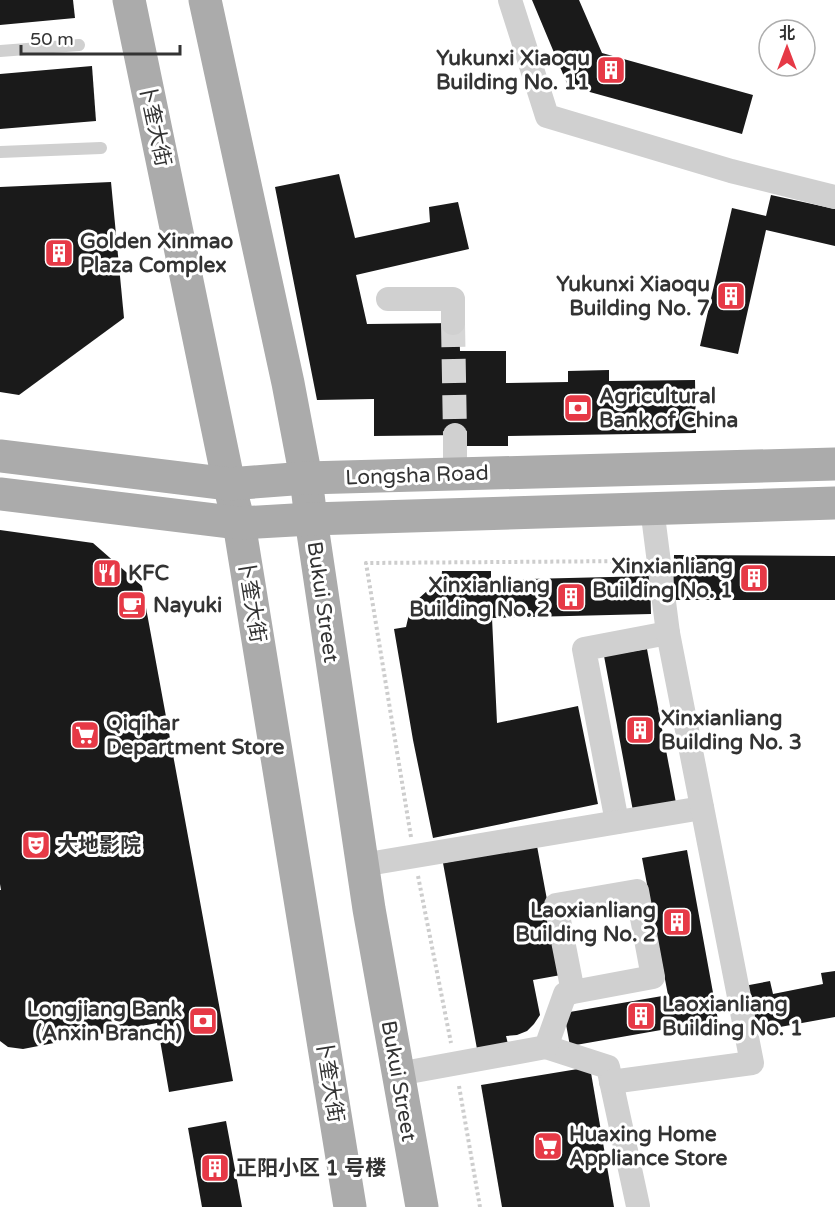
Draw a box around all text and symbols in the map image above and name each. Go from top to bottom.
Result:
scale bar [21,18,180,56]
north arrow [757,18,817,78]
text: 北 [779,24,795,44]
text: 50 m [30,28,74,50]
place label: Yukunxi Xiaoqu Building No. 11 [436,46,590,95]
building icon: Yukunxi Xiaoqu Building No. 11 [595,54,627,86]
street label: 卜奎大街 [134,81,175,169]
place label: Golden Xinmao Plaza Complex [80,229,233,278]
building icon: Golden Xinmao Plaza Complex [43,237,75,269]
place label: Yukunxi Xiaoqu Building No. 7 [556,272,710,321]
building icon: Yukunxi Xiaoqu Building No. 7 [715,280,747,312]
place label: Agricultural Bank of China [599,384,738,433]
bank icon: Agricultural Bank of China [562,392,594,424]
street label: Longsha Road [345,460,489,491]
street label: Bukui Street [302,540,343,664]
place label: Xinxianliang Building No. 1 [592,554,733,603]
restaurant icon: KFC [91,557,123,589]
street label: 卜奎大街 [233,558,270,645]
place label: KFC [128,561,169,586]
building icon: Xinxianliang Building No. 1 [738,562,770,594]
place label: Xinxianliang Building No. 2 [409,573,550,622]
building icon: Xinxianliang Building No. 2 [555,581,587,613]
cafe icon: Nayuki [116,589,148,621]
place label: Nayuki [153,593,222,618]
place label: Xinxianliang Building No. 3 [661,706,802,755]
place label: Qiqihar Department Store [106,711,284,760]
building icon: Xinxianliang Building No. 3 [624,714,656,746]
supermarket icon: Qiqihar Department Store [69,719,101,751]
theatre icon: 大地影院 [20,829,52,861]
place label: 大地影院 [57,833,141,858]
place label: Laoxianliang Building No. 2 [515,898,656,947]
building icon: Laoxianliang Building No. 2 [661,906,693,938]
place label: Laoxianliang Building No. 1 [662,992,803,1041]
place label: Longjiang Bank (Anxin Branch) [27,997,183,1046]
building icon: Laoxianliang Building No. 1 [625,1000,657,1032]
bank icon: Longjiang Bank (Anxin Branch) [187,1005,219,1037]
street label: Bukui Street [376,1019,421,1143]
street label: 卜奎大街 [311,1038,348,1125]
place label: Huaxing Home Appliance Store [569,1122,727,1171]
supermarket icon: Huaxing Home Appliance Store [532,1130,564,1162]
building icon: 正阳小区 1 号楼 [199,1152,231,1184]
place label: 正阳小区 1 号楼 [236,1156,386,1181]

